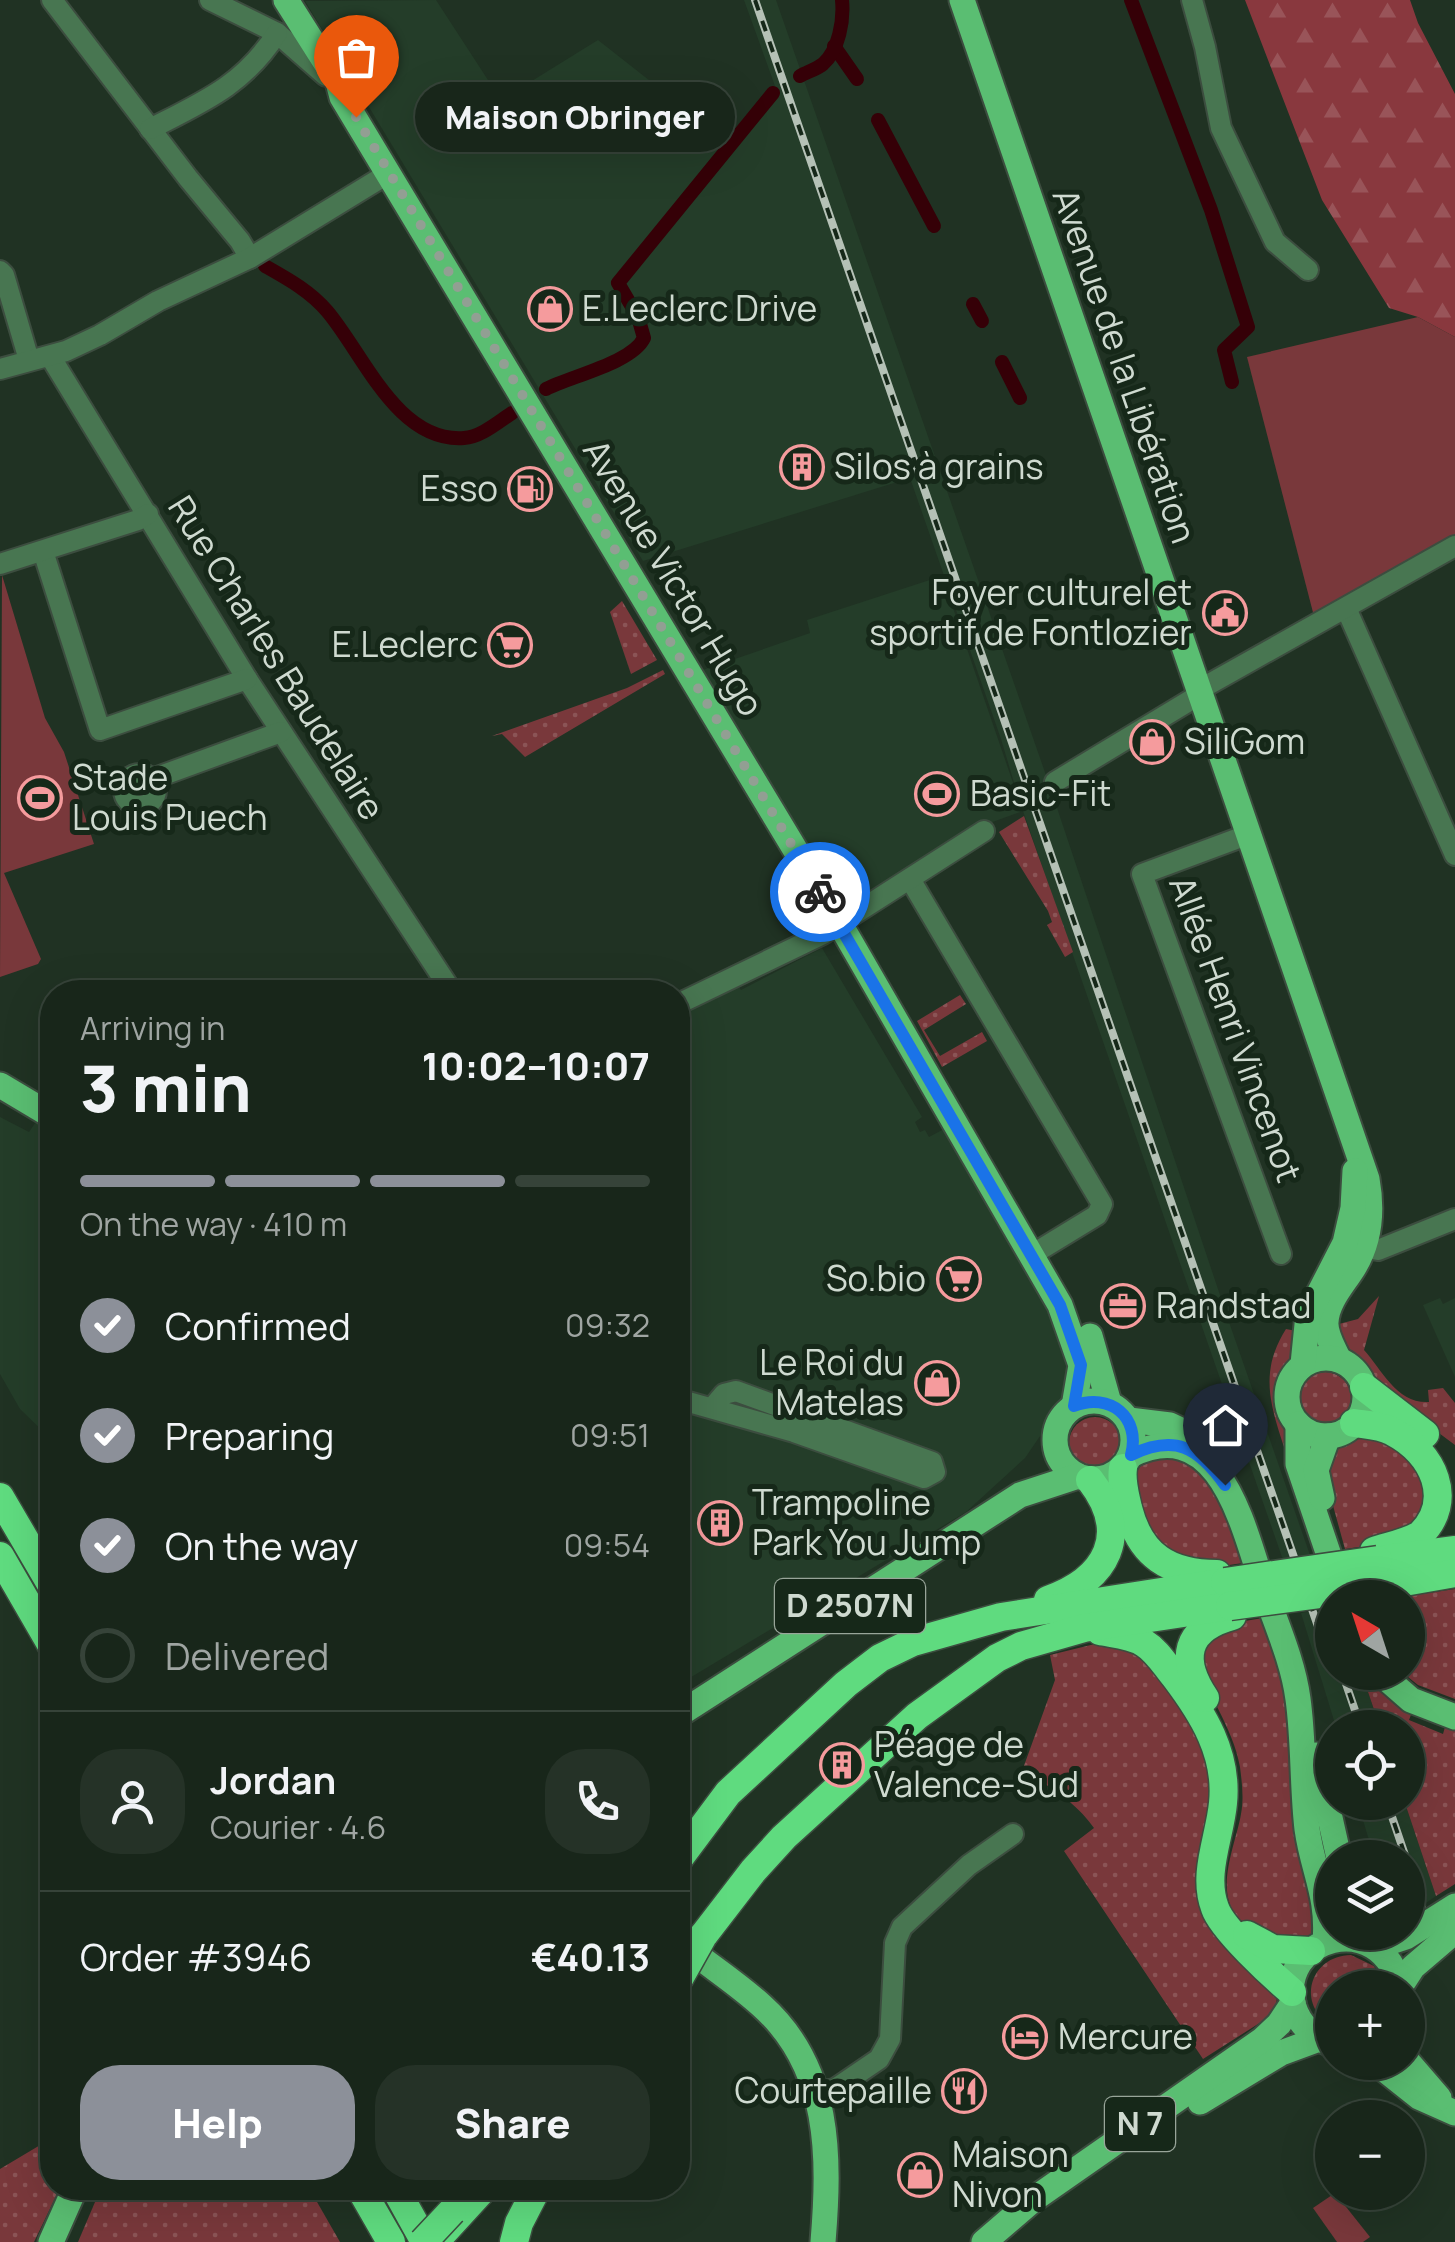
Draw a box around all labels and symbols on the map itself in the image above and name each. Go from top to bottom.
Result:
pin [314,15,399,118]
callout: Maison Obringer [416,82,736,152]
street label: Avenue de la Libération [1042,182,1208,549]
place label: E.Leclerc Drive [582,284,817,332]
shop icon: E.Leclerc Drive [527,286,573,332]
street label: Avenue Victor Hugo [572,430,775,725]
place label: Silos à grains [834,442,1044,490]
building icon: Silos à grains [779,444,825,490]
place label: Esso [421,464,498,512]
fuel station icon: Esso [507,466,553,512]
street label: Rue Charles Baudelaire [158,486,396,829]
place label: Foyer culturel et sportif de Fontlozier [869,568,1192,656]
public building icon: Foyer culturel et sportif de Fontlozier [1202,590,1248,636]
place label: E.Leclerc [332,620,478,668]
supermarket icon: E.Leclerc [487,622,533,668]
place label: SiliGom [1184,717,1305,765]
shop icon: SiliGom [1129,719,1175,765]
place label: Stade Louis Puech [72,753,267,841]
place label: Basic-Fit [970,769,1111,817]
sports icon: Basic-Fit [914,771,960,817]
sports icon: Stade Louis Puech [17,775,63,821]
courier [770,842,870,942]
street label: Allée Henri Vincenot [1158,869,1314,1188]
place label: So.bio [826,1254,926,1302]
supermarket icon: So.bio [936,1256,982,1302]
place label: Randstad [1156,1281,1312,1329]
office icon: Randstad [1100,1283,1146,1329]
place label: Le Roi du Matelas [759,1338,904,1426]
shop icon: Le Roi du Matelas [914,1360,960,1406]
pin [1183,1383,1268,1486]
place label: Trampoline Park You Jump [752,1478,981,1566]
building icon: Trampoline Park You Jump [697,1500,743,1546]
road number: D 2507N [775,1579,925,1633]
north arrow [1315,1580,1425,1690]
place label: Péage de Valence-Sud [874,1720,1079,1808]
building icon: Péage de Valence-Sud [819,1742,865,1788]
place label: Mercure [1058,2012,1193,2060]
hotel icon: Mercure [1002,2014,1048,2060]
place label: Courtepaille [734,2066,932,2114]
restaurant icon: Courtepaille [941,2068,987,2114]
road number: N 7 [1105,2097,1175,2151]
place label: Maison Nivon [952,2130,1069,2218]
shop icon: Maison Nivon [897,2152,943,2198]

